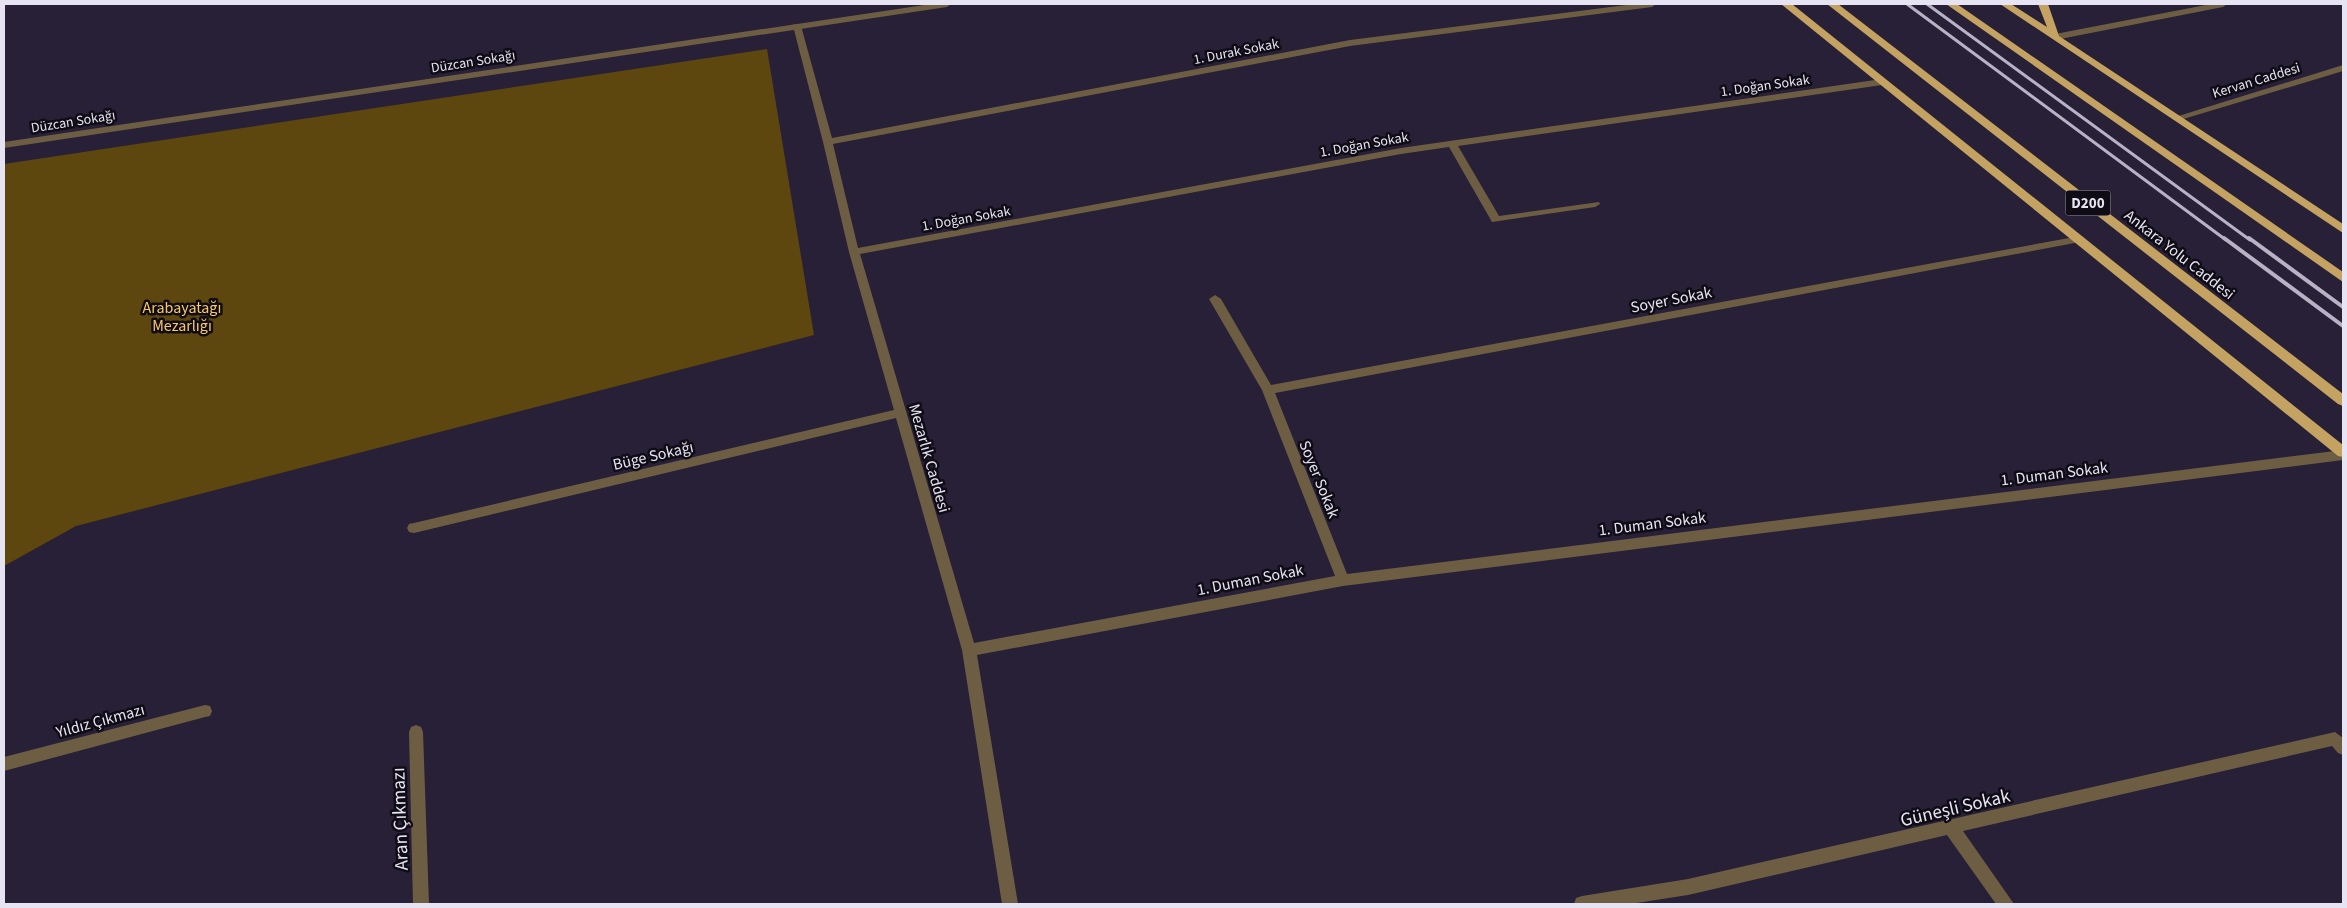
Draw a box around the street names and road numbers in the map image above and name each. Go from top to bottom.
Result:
street label: 1. Durak Sokak [1192,34,1281,70]
street label: Düzcan Sokağı [430,45,517,79]
street label: Kervan Caddesi [2210,58,2303,104]
street label: 1. Doğan Sokak [1719,70,1811,102]
street label: Düzcan Sokağı [30,105,117,139]
street label: 1. Doğan Sokak [1318,127,1410,163]
road number: D200 [2066,190,2110,216]
street label: 1. Doğan Sokak [920,201,1012,237]
street label: Ankara Yolu Caddesi [2119,205,2239,305]
street label: Soyer Sokak [1629,281,1714,319]
street label: Mezarlık Caddesi [903,401,955,515]
street label: Büge Sokağı [611,436,696,476]
street label: Soyer Sokak [1293,437,1345,522]
street label: 1. Duman Sokak [1999,456,2109,491]
street label: 1. Duman Sokak [1597,506,1707,541]
street label: 1. Duman Sokak [1195,559,1305,601]
street label: Yıldız Çıkmazı [53,699,147,744]
street label: Aran Çıkmazı [385,767,416,871]
street label: Güneşli Sokak [1898,783,2013,834]

